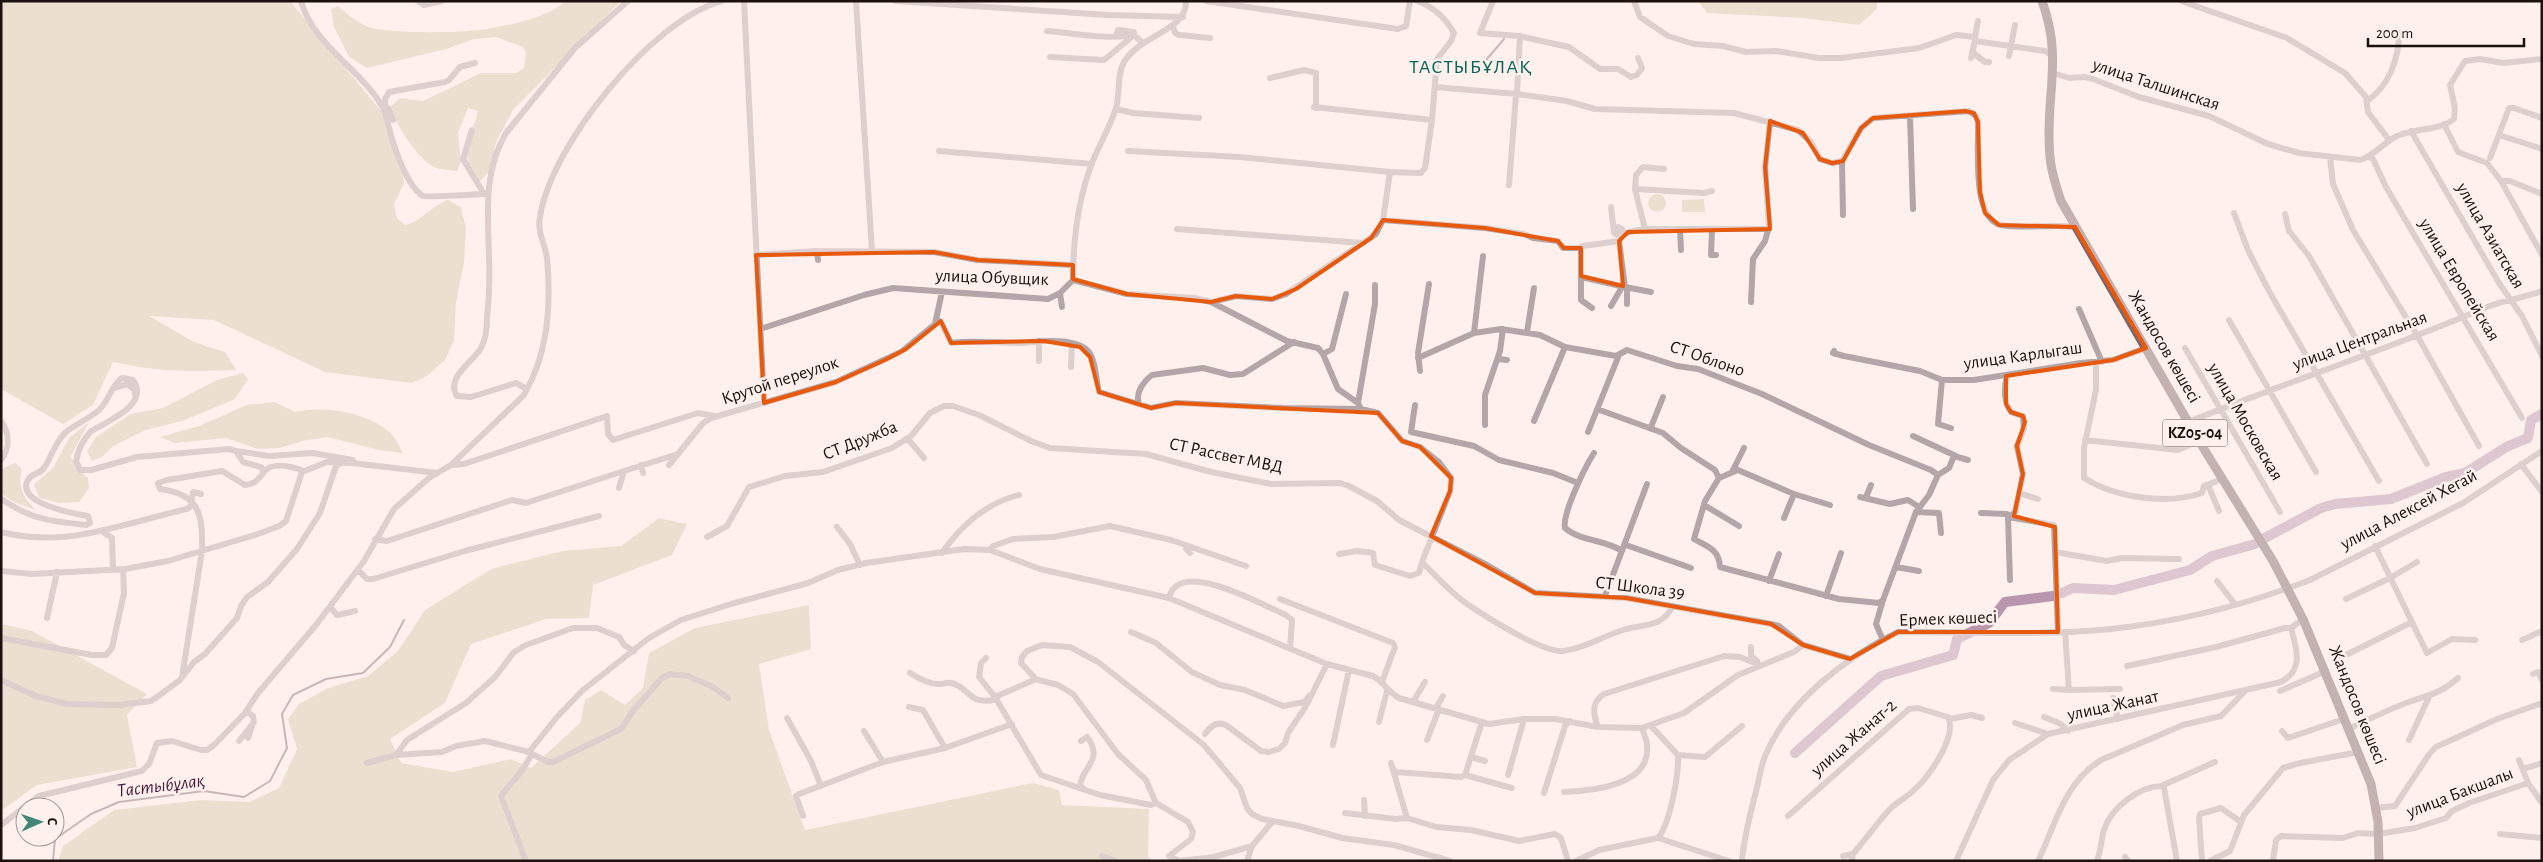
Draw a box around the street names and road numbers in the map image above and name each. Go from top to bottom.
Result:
street label: улица Талшинская [2089,56,2222,114]
street label: улица Азиатская [2452,179,2527,292]
street label: улица Европейская [2415,215,2503,345]
street label: улица Обувщик [934,266,1050,289]
street label: Жандосов көшесі [2125,288,2203,406]
street label: улица Центральная [2289,308,2430,374]
street label: СТ Облоно [1667,337,1747,380]
street label: улица Карлыгаш [1962,339,2083,373]
street label: Крутой переулок [719,353,841,408]
street label: улица Московская [2204,359,2286,484]
street label: СТ Дружба [820,417,900,464]
road number: KZ05-04 [2162,419,2228,446]
street label: СТ Рассвет МВД [1167,435,1285,477]
street label: улица Алексей Хегай [2337,467,2480,554]
street label: СТ Школа 39 [1594,574,1686,602]
street label: Ермек көшесі [1899,608,1997,630]
street label: Жандосов көшесі [2325,643,2389,767]
street label: улица Жанат [2065,687,2161,725]
street label: улица Жанат-2 [1807,696,1900,780]
street label: улица Бакшалы [2403,764,2516,822]

